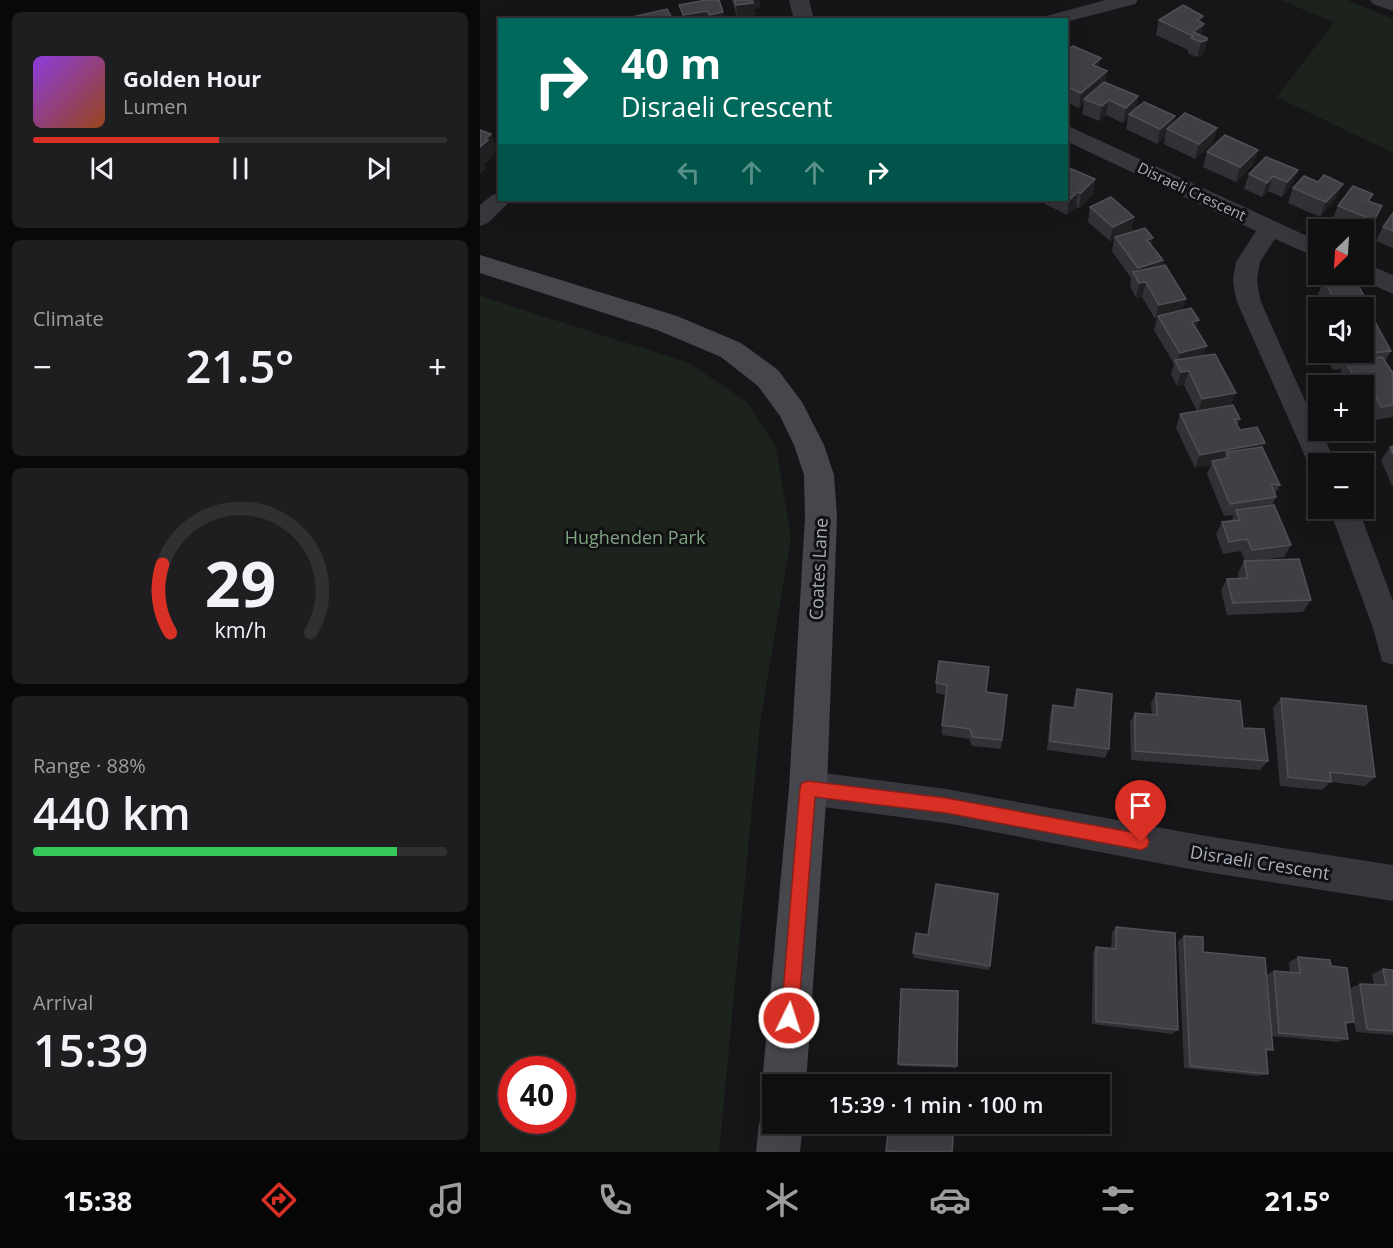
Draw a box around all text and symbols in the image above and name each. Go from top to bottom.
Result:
text: 40 m [621,34,721,91]
icon: right [522,42,600,120]
text: Golden Hour [123,63,261,93]
text: Disraeli Crescent [621,88,832,125]
text: Lumen [123,93,188,120]
icon: previous [86,152,119,185]
icon: pause [224,152,257,185]
icon: next [362,152,395,185]
icon: left [672,156,705,189]
icon: ahead [735,156,768,189]
icon: ahead [798,156,831,189]
icon: right [861,156,894,189]
street label: Disraeli Crescent [1135,157,1249,225]
north arrow [1308,219,1374,285]
map controls [1308,219,1374,519]
button: sound [1308,297,1374,363]
text: Climate [33,305,104,332]
text: 21.5° [186,335,294,396]
text: − [33,344,52,389]
text: + [428,344,447,389]
button: + [1308,375,1374,441]
button: − [1308,453,1374,519]
street label: Coates Lane [803,517,833,621]
park label: Hughenden Park [565,525,706,549]
text: 29 [204,540,276,625]
text: km/h [214,615,266,644]
text: Range · 88% [33,752,146,779]
pin [1115,780,1166,842]
text: 440 km [33,782,191,843]
icon: arrive [1124,789,1157,822]
street label: Disraeli Crescent [1188,839,1332,885]
position arrow [757,986,821,1050]
text: Arrival [33,989,93,1016]
text: 15:39 [33,1019,148,1080]
speed limit sign: 40 [498,1056,576,1134]
text: 15:39 · 1 min · 100 m [828,1089,1044,1119]
icon: directions [258,1179,300,1221]
icon: music [426,1179,468,1221]
icon: phone [594,1179,636,1221]
icon: climate [761,1179,803,1221]
icon: car [929,1179,971,1221]
icon: filters [1097,1179,1139,1221]
text: 15:38 [63,1182,132,1219]
text: 21.5° [1264,1182,1330,1219]

